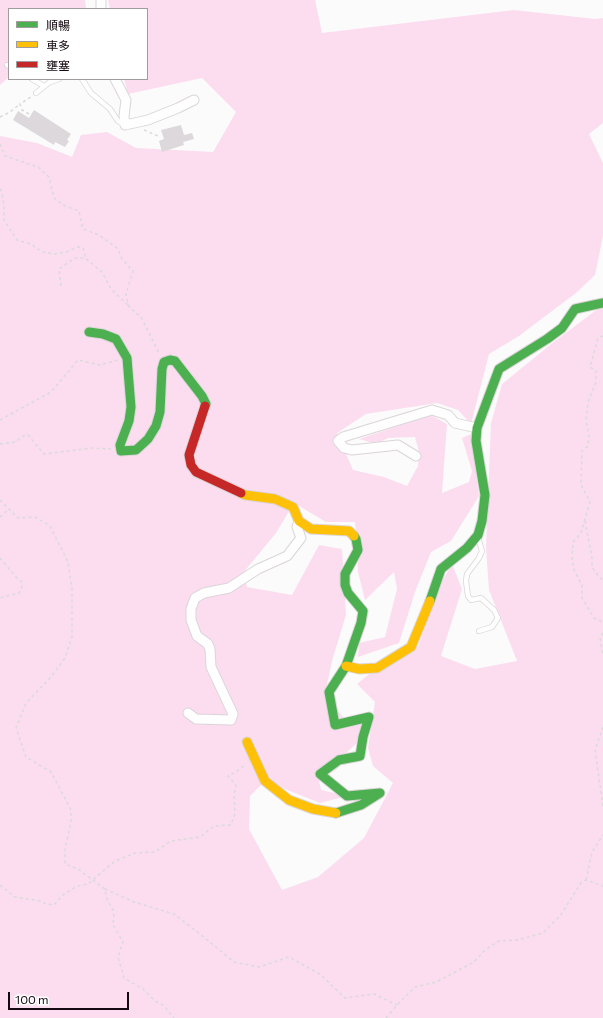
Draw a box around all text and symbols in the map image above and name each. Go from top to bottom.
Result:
legend [8,8,148,80]
text: 順暢 [46,18,70,32]
text: 車多 [46,38,70,52]
text: 壅塞 [46,58,70,72]
scale bar [10,984,131,1010]
text: 100 m [15,992,49,1006]

